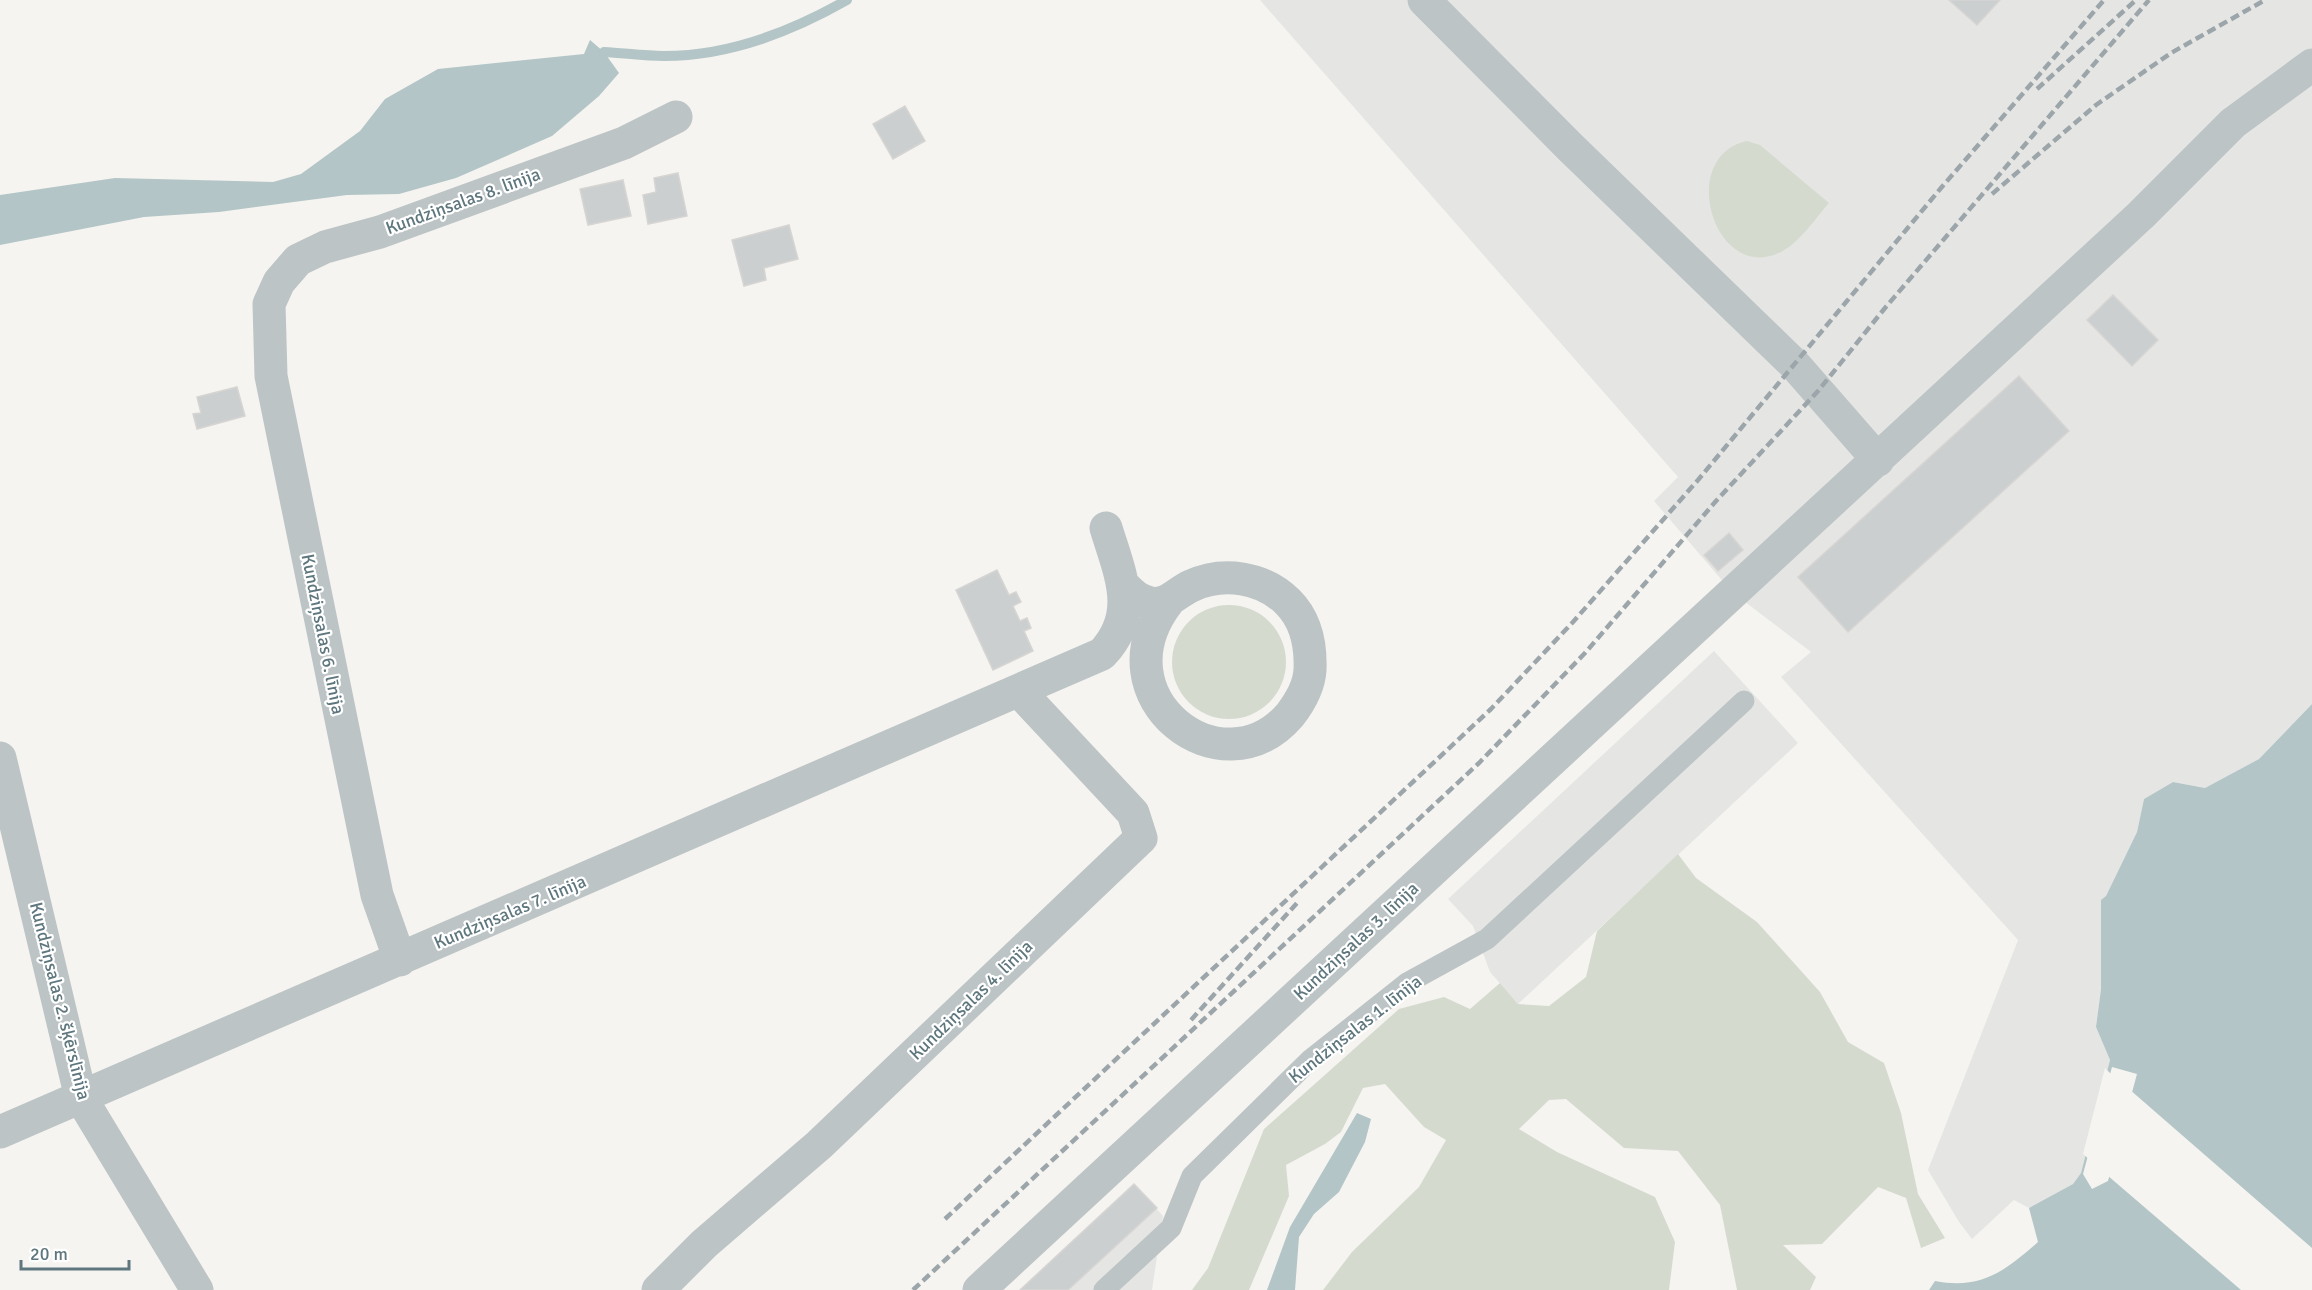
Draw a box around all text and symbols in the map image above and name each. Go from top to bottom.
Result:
street label: Kundziņsalas 8. līnija [383,163,543,239]
street label: Kundziņsalas 6. līnija [297,552,349,716]
street label: Kundziņsalas 7. līnija [431,870,589,954]
street label: Kundziņsalas 3. līnija [1289,877,1423,1005]
street label: Kundziņsalas 2. šķērslīnija [25,900,95,1102]
street label: Kundziņsalas 4. līnija [905,935,1037,1065]
street label: Kundziņsalas 1. līnija [1284,970,1426,1088]
scale bar [21,1233,129,1271]
text: 20 m [30,1243,68,1265]

